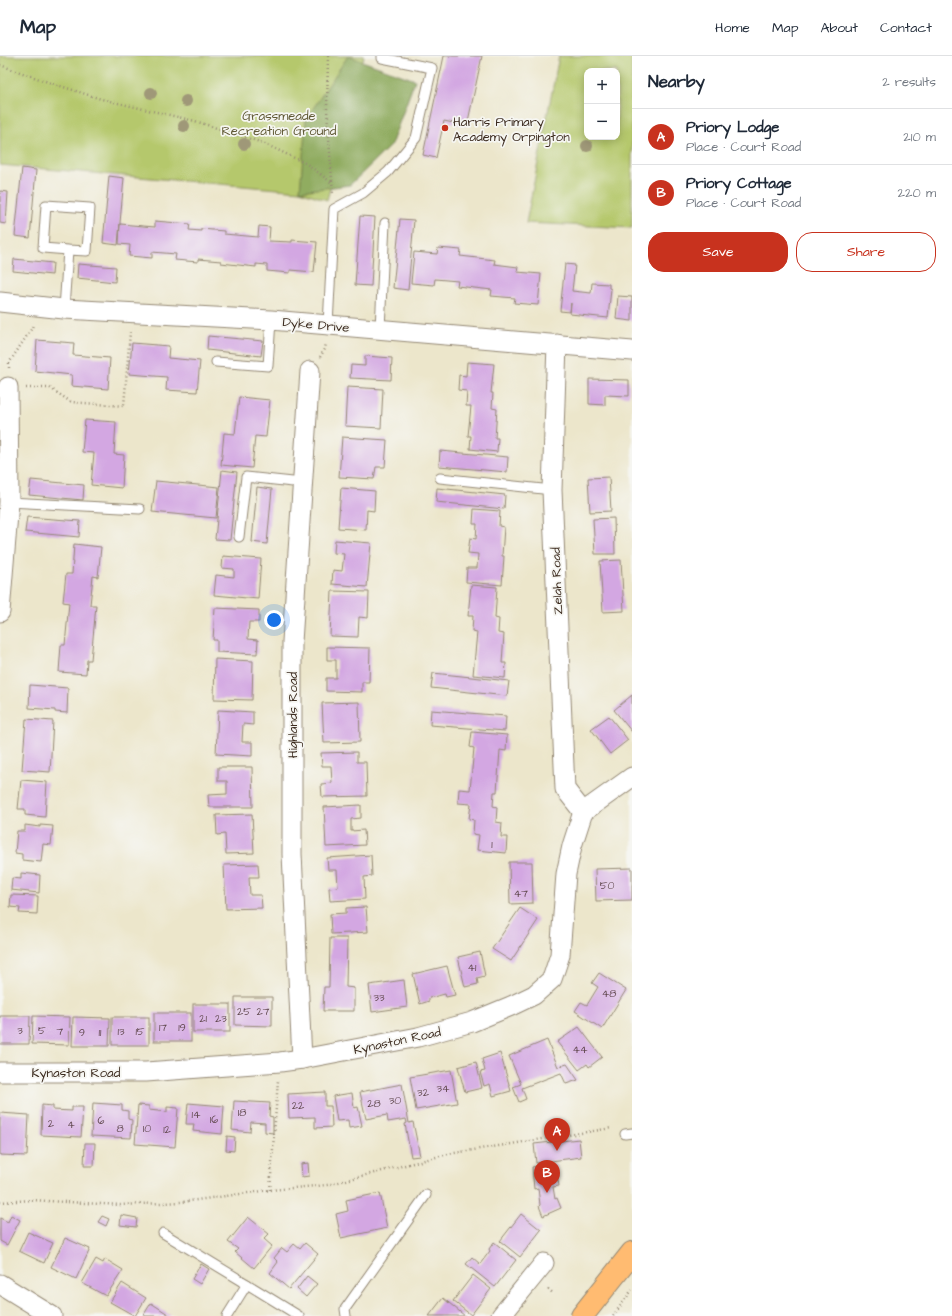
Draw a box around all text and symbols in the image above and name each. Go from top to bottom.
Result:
text: Map [20,14,56,41]
text: Home [715,18,750,38]
text: Map [772,18,798,38]
text: About [820,18,858,38]
text: Contact [880,18,932,38]
map controls [584,68,620,140]
button: + [584,68,620,104]
text: Nearby [648,70,705,94]
text: 2 results [882,73,936,91]
button: − [584,104,620,140]
park label: Grassmeade Recreation Ground [222,107,337,140]
place label: Harris Primary Academy Orpington [453,113,570,147]
text: Priory Lodge [686,117,779,138]
marker: Harris Primary Academy Orpington [440,123,450,133]
text: A [657,128,665,146]
text: 210 m [903,128,936,146]
text: Place · Court Road [686,138,801,156]
text: Priory Cottage [686,173,792,194]
text: B [656,184,666,202]
text: 220 m [898,184,936,202]
text: Place · Court Road [686,194,801,212]
button: Save [648,232,788,272]
button: Share [796,232,936,272]
street label: Dyke Drive [282,313,350,338]
street label: Zelah Road [547,547,567,615]
your location [264,610,284,630]
street label: Highlands Road [284,671,303,758]
house number: 1 [491,837,493,852]
house number: 50 [600,878,614,893]
house number: 47 [514,886,528,901]
house number: 41 [468,960,477,975]
house number: 48 [602,986,616,1001]
house number: 33 [373,990,385,1005]
house number: 25 [237,1004,251,1019]
house number: 27 [256,1004,270,1019]
house number: 21 [199,1011,207,1026]
house number: 23 [215,1011,227,1026]
house number: 17 [159,1020,167,1035]
house number: 19 [178,1020,186,1035]
house number: 3 [17,1023,23,1038]
house number: 5 [38,1023,46,1038]
street label: Kynaston Road [352,1023,443,1060]
house number: 7 [57,1024,64,1039]
house number: 13 [117,1024,125,1039]
house number: 15 [135,1024,145,1039]
house number: 9 [79,1025,85,1040]
house number: 11 [99,1025,102,1040]
house number: 44 [573,1042,588,1057]
street label: Kynaston Road [32,1064,121,1083]
house number: 34 [436,1081,450,1096]
house number: 32 [417,1085,430,1100]
house number: 30 [389,1093,401,1108]
house number: 28 [367,1096,381,1111]
house number: 22 [292,1098,305,1113]
house number: 18 [238,1105,246,1120]
house number: 14 [192,1107,201,1122]
house number: 16 [210,1112,218,1127]
house number: 6 [98,1113,105,1128]
house number: 2 [48,1116,55,1131]
house number: 4 [67,1117,75,1132]
pin: A [544,1118,570,1151]
house number: 8 [116,1121,124,1136]
house number: 10 [143,1121,151,1136]
house number: 12 [163,1122,172,1137]
pin: B [534,1160,560,1193]

